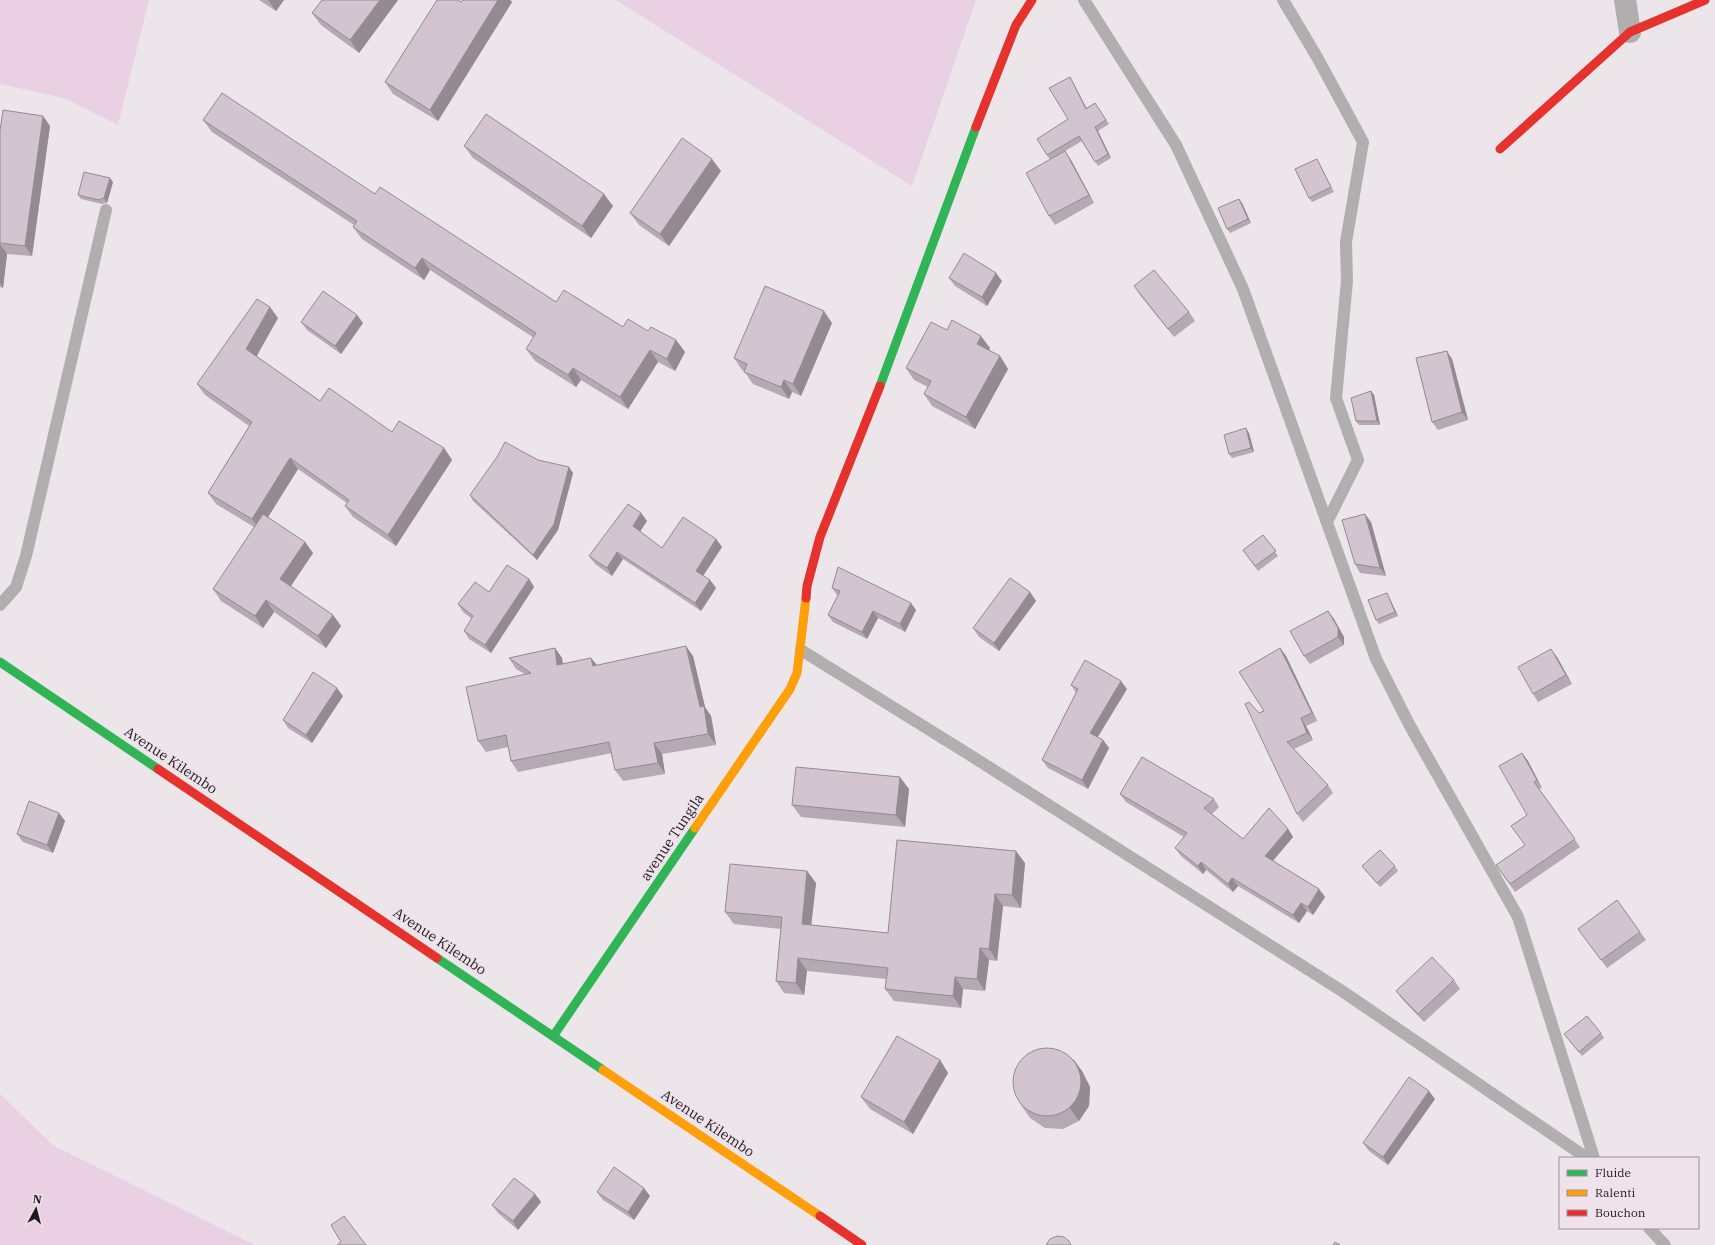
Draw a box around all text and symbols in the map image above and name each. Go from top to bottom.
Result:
street label: Avenue Kilembo [121,722,221,798]
street label: avenue Tungila [636,790,708,884]
street label: Avenue Kilembo [390,903,490,979]
street label: Avenue Kilembo [658,1085,758,1161]
legend [1559,1157,1699,1229]
text: Fluide [1595,1165,1631,1180]
text: Ralenti [1595,1185,1636,1200]
north arrow [16,1189,56,1229]
text: N [32,1192,43,1207]
text: Bouchon [1595,1205,1646,1220]

